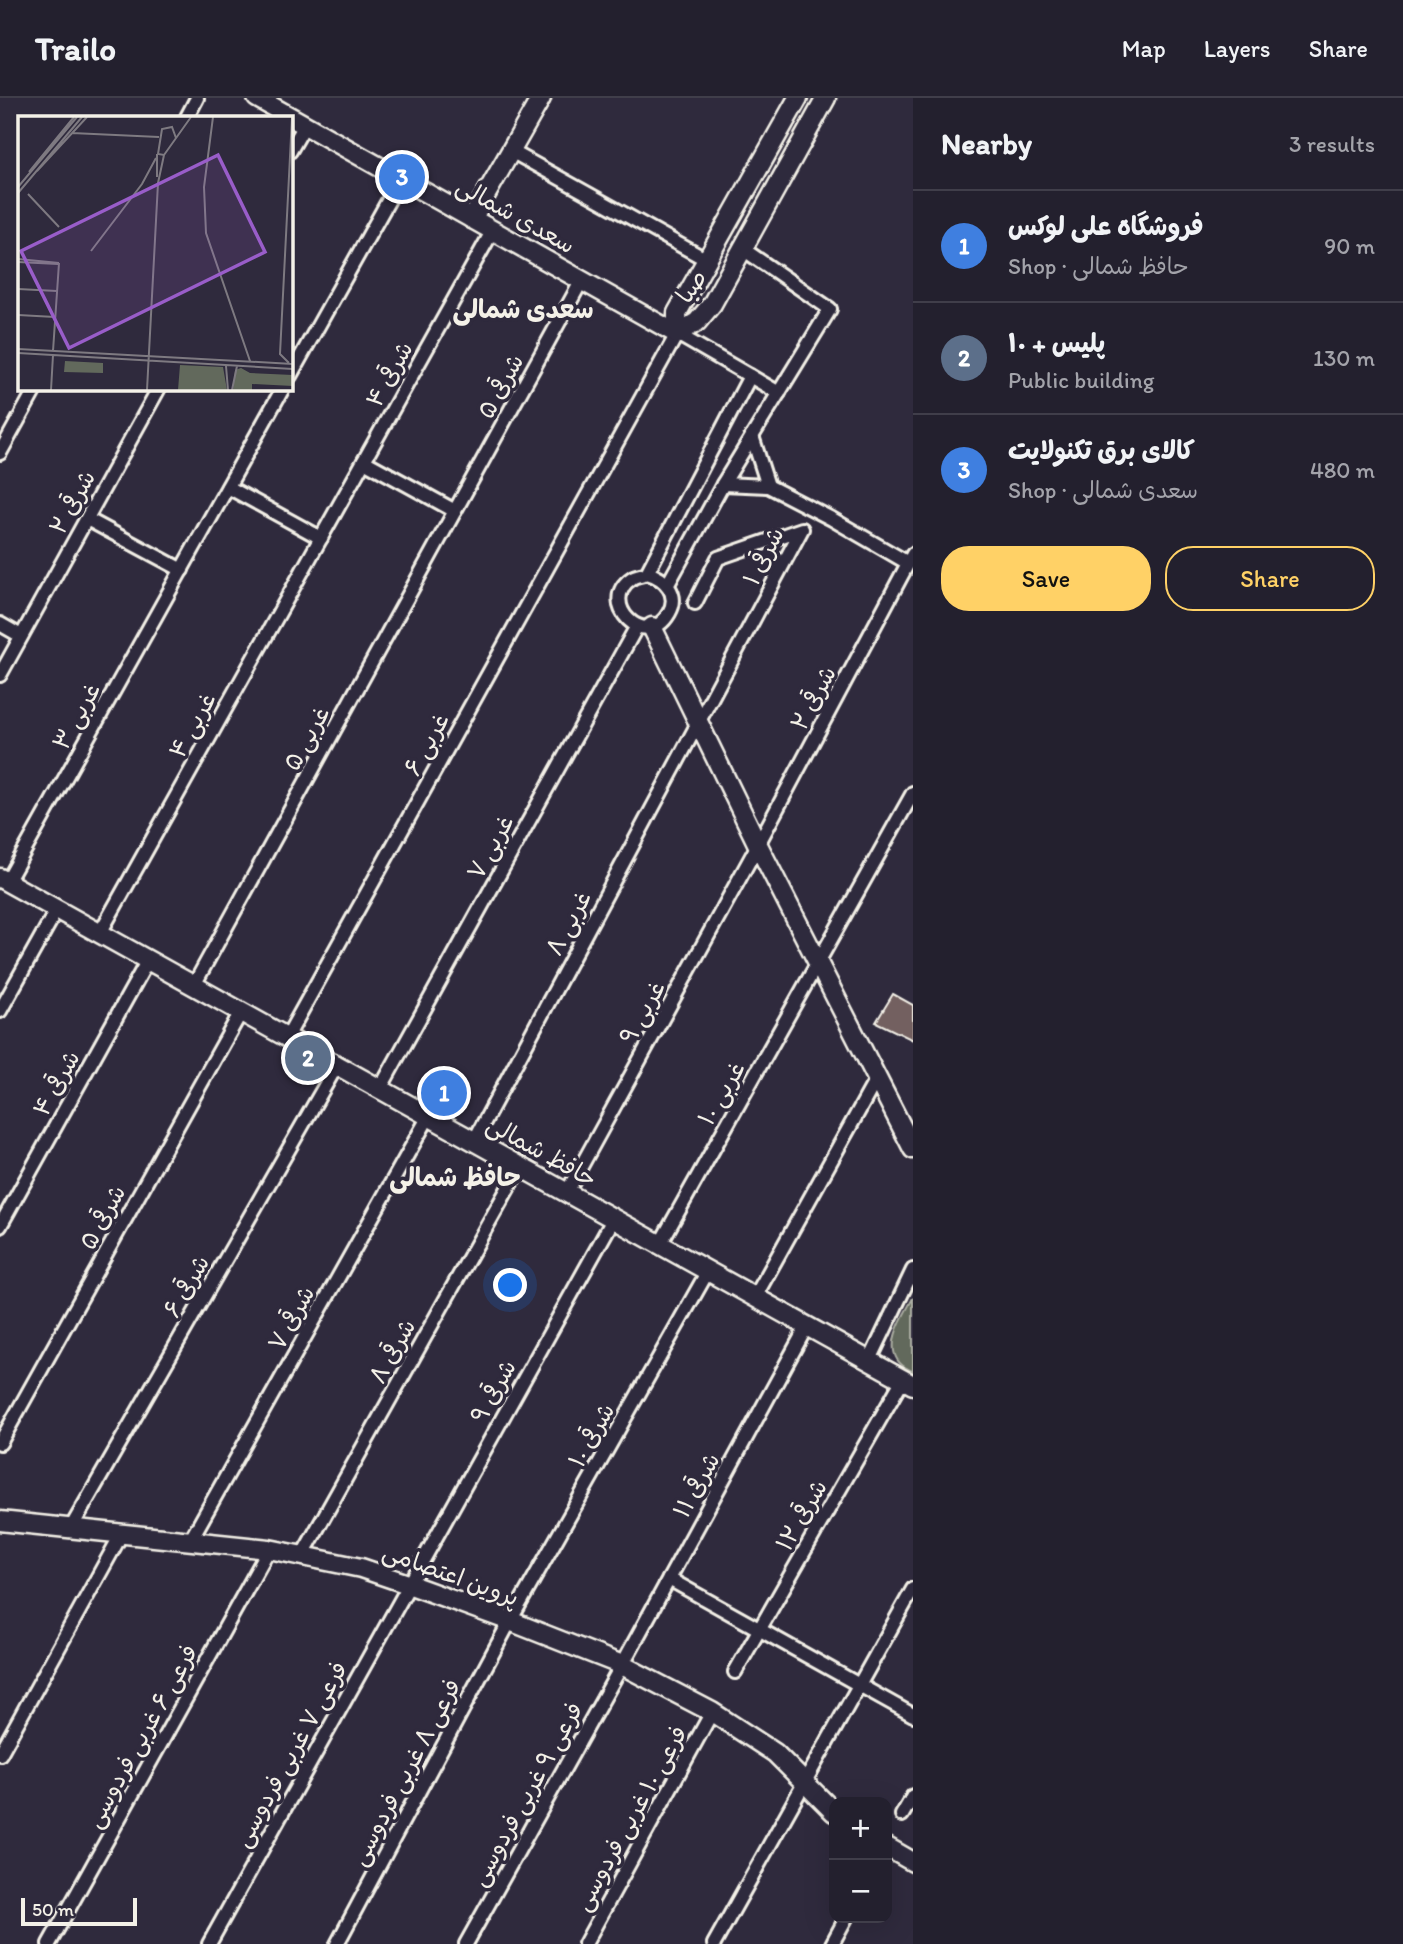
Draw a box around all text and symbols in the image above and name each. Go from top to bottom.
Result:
text: Trailo [35,29,116,68]
text: Map [1122,34,1166,63]
text: Layers [1204,34,1271,63]
text: Share [1309,34,1368,63]
inset map [18,116,292,390]
text: Nearby [941,125,1032,162]
text: 3 results [1289,130,1375,158]
pin: 3 [379,151,425,203]
street label: سعدی شمالی [451,170,580,260]
text: فروشگاه علی لوکس [1008,210,1204,242]
text: 1 [959,232,969,260]
text: 90 m [1324,232,1375,260]
text: Shop · حافظ شمالی [1008,252,1189,280]
street label: صبا [669,264,713,308]
district label: سعدی شمالی [452,293,594,326]
text: پلیس + ۱۰ [1008,327,1105,359]
street label: ۴ شرقی [359,336,419,412]
text: 2 [958,344,970,372]
text: 130 m [1313,344,1375,372]
street label: ۵ شرقی [471,349,529,423]
text: Public building [1008,366,1154,394]
text: کالای برق تکنولایت [1008,434,1195,466]
text: 3 [958,456,970,484]
text: 480 m [1310,456,1375,484]
street label: ۲ شرقی [43,465,101,539]
text: Shop · سعدی شمالی [1008,476,1198,504]
street label: ۱ شرقی [736,522,790,590]
button: Save [941,546,1151,611]
button: Share [1165,546,1375,611]
street label: ۲ شرقی [784,661,842,735]
street label: ۳ غربی [46,677,107,755]
street label: ۴ غربی [162,687,223,763]
street label: ۵ غربی [277,701,336,776]
street label: ۶ غربی [397,708,456,781]
street label: ۷ غربی [460,810,520,885]
street label: ۸ غربی [539,886,598,961]
street label: ۹ غربی [613,975,672,1049]
pin: 2 [285,1032,331,1084]
street label: ۴ شرقی [26,1045,86,1121]
street label: ۱۰ غربی [691,1056,752,1131]
pin: 1 [421,1067,467,1119]
street label: حافظ شمالی [481,1109,602,1194]
district label: حافظ شمالی [389,1161,521,1194]
street label: ۵ شرقی [73,1180,131,1254]
street label: ۶ شرقی [157,1250,215,1322]
your location [493,1268,527,1302]
street label: ۷ شرقی [261,1281,321,1355]
street label: ۸ شرقی [363,1314,421,1388]
street label: شرقی ۹ [464,1354,522,1428]
street label: شرقی ۱۰ [562,1398,620,1472]
street label: ۱۱ شرقی [666,1447,726,1523]
street label: ۱۲ شرقی [769,1474,833,1556]
street label: پروین اعتصامی [379,1536,523,1613]
street label: فرعی ۶ غربی فردوسی [79,1639,204,1833]
street label: فرعی ۷ غربی فردوسی [227,1656,354,1852]
street label: فرعی ۸ غربی فردوسی [343,1674,467,1871]
street label: فرعی ۹ غربی فردوسی [463,1697,589,1892]
street label: فرعی ۱۰ غربی فردوسی [567,1720,694,1916]
map controls [829,1797,892,1923]
button: + [829,1797,892,1860]
button: − [829,1860,892,1923]
scale bar [21,1895,136,1927]
text: 50 m [32,1898,74,1921]

